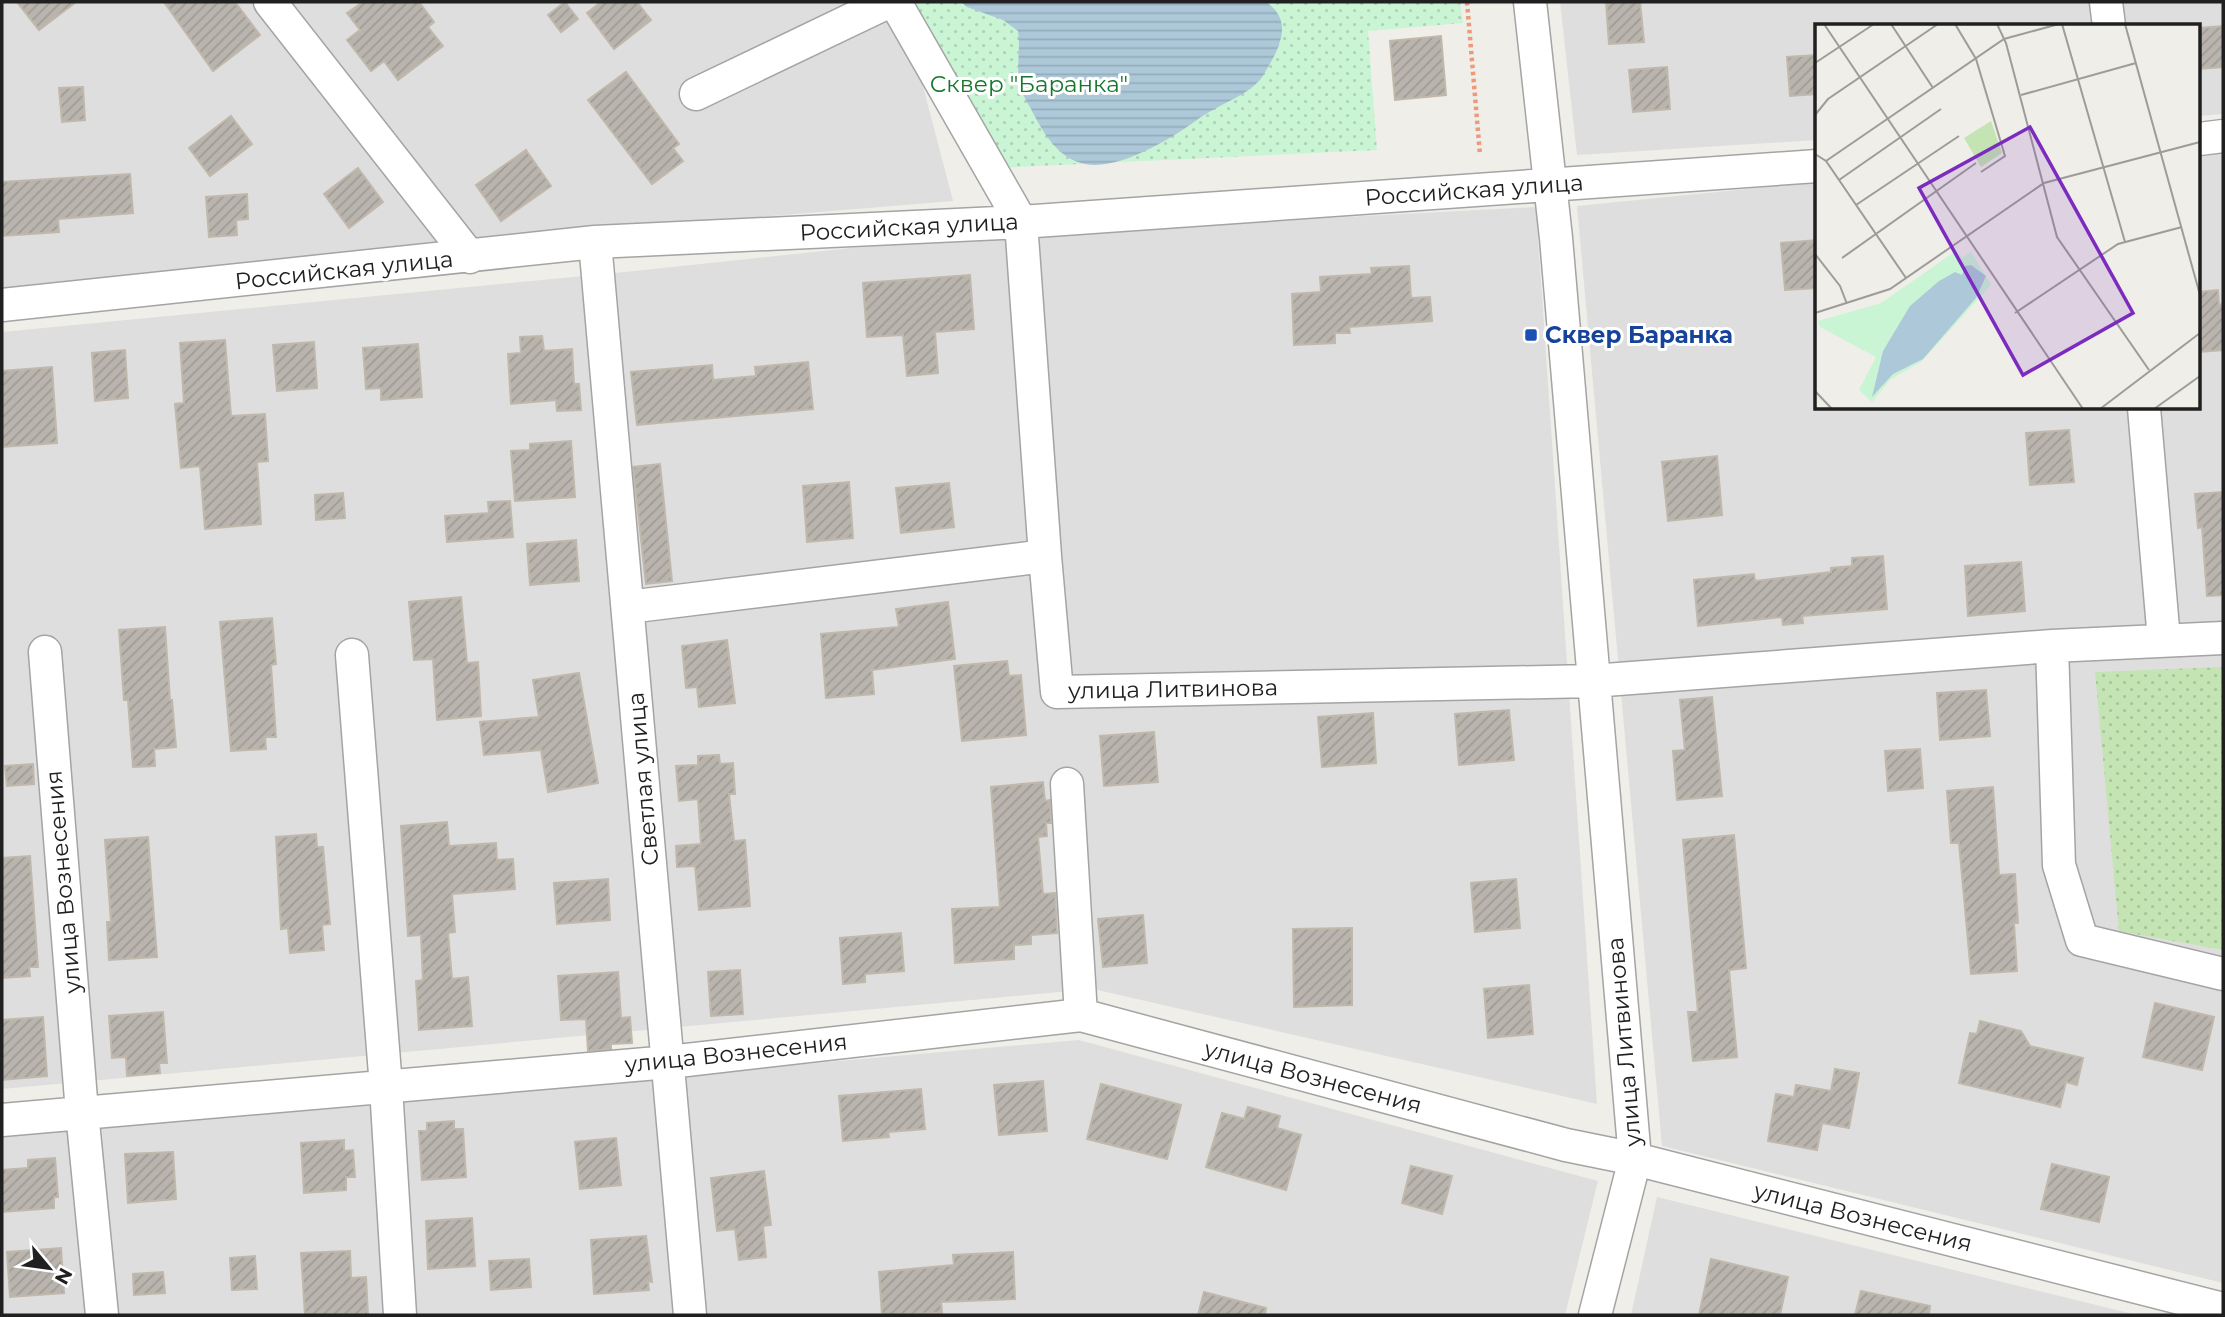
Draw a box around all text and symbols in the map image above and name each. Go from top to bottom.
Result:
inset map [1815,24,2200,410]
park label: Сквер "Баранка" [930,70,1128,98]
street label: Российская улица [1364,168,1584,212]
street label: Российская улица [799,207,1019,247]
street label: Российская улица [234,245,454,295]
place label: Сквер Баранка [1545,321,1733,349]
marker: Сквер Баранка [1523,327,1539,343]
street label: улица Литвинова [1067,673,1278,705]
street label: Светлая улица [621,691,665,867]
street label: улица Вознесения [39,769,87,996]
street label: улица Литвинова [1601,936,1647,1149]
street label: улица Вознесения [622,1027,849,1079]
street label: улица Вознесения [1200,1034,1425,1120]
street label: улица Вознесения [1750,1176,1975,1258]
north arrow [14,1233,84,1303]
text: N [50,1264,77,1288]

